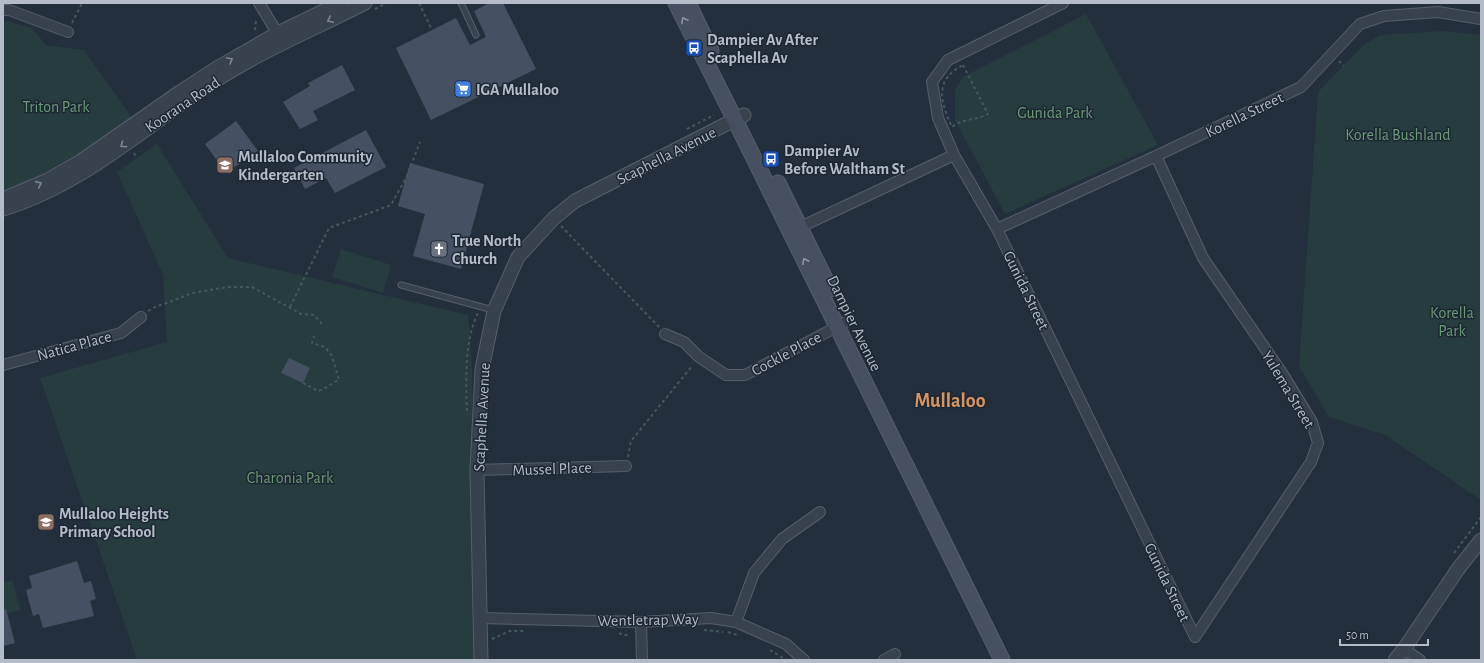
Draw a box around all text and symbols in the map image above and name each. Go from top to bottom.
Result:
one-way arrow [326,15,334,23]
one-way arrow [681,16,689,24]
place label: Dampier Av After Scaphella Av [707,32,818,66]
bus stop icon: Dampier Av After Scaphella Av [684,38,704,58]
one-way arrow [226,58,233,65]
street label: Koorana Road [142,74,223,136]
supermarket icon: IGA Mullaloo [453,79,473,99]
place label: IGA Mullaloo [476,82,559,98]
street label: Korella Street [1203,89,1286,141]
park label: Triton Park [23,99,90,115]
park label: Gunida Park [1017,105,1093,121]
street label: Scaphella Avenue [614,124,719,188]
park label: Korella Bushland [1345,127,1451,143]
one-way arrow [121,140,128,147]
place label: Dampier Av Before Waltham St [784,143,905,177]
place label: Mullaloo Community Kindergarten [238,149,373,183]
bus stop icon: Dampier Av Before Waltham St [761,149,781,169]
school or university icon: Mullaloo Community Kindergarten [215,155,235,175]
one-way arrow [35,181,43,189]
place label: True North Church [452,233,521,267]
church icon: True North Church [429,239,449,259]
street label: Gunida Street [1000,249,1052,332]
one-way arrow [802,258,810,265]
street label: Dampier Avenue [824,273,884,374]
park label: Korella Park [1430,305,1474,339]
street label: Natica Place [35,328,113,364]
street label: Cockle Place [749,329,824,379]
street label: Yulema Street [1259,348,1318,431]
street label: Scaphella Avenue [471,362,493,472]
district label: Mullaloo [914,391,986,411]
street label: Mussel Place [512,460,592,478]
park label: Charonia Park [247,470,334,486]
place label: Mullaloo Heights Primary School [59,506,169,541]
school or university icon: Mullaloo Heights Primary School [36,512,56,532]
street label: Gunida Street [1141,541,1193,624]
street label: Wentletrap Way [597,611,699,630]
scale bar [1340,621,1428,647]
text: 50 m [1346,629,1369,641]

